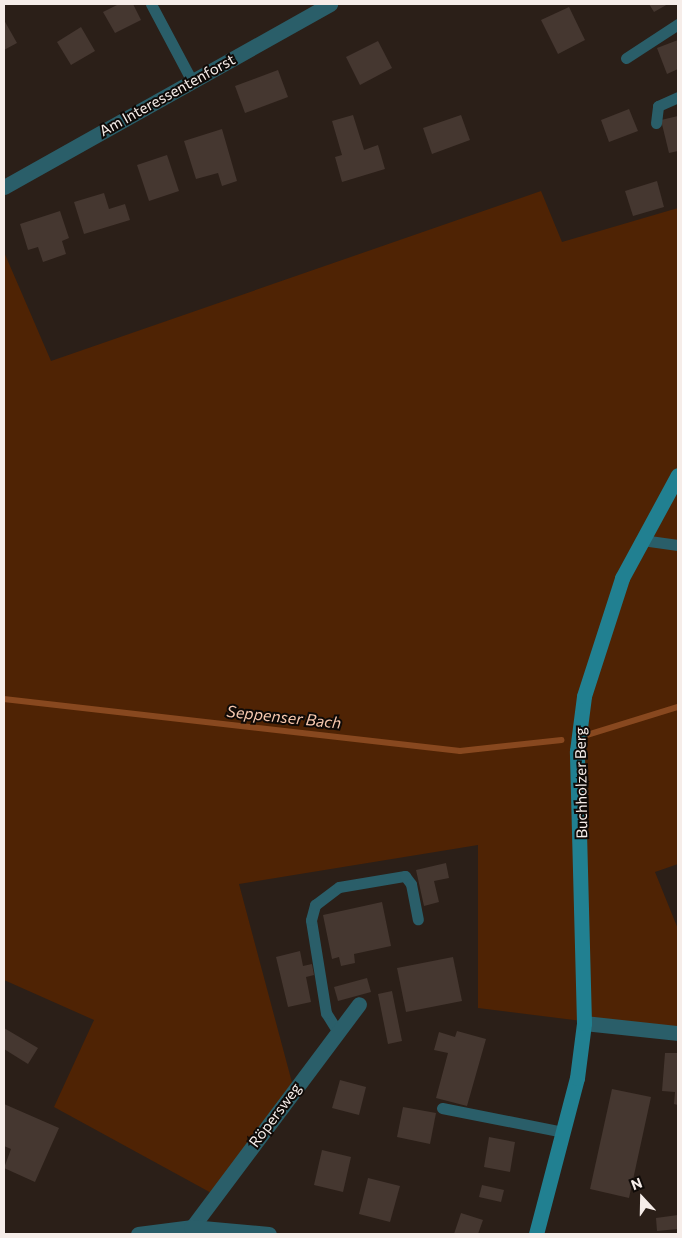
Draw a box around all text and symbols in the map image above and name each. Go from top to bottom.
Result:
street label: Am Interessentenforst [96,50,238,140]
water label: Seppenser Bach [226,701,342,733]
street label: Buchholzer Berg [571,727,591,839]
street label: Röpersweg [245,1079,305,1151]
north arrow [617,1173,667,1223]
text: N [628,1174,644,1193]

